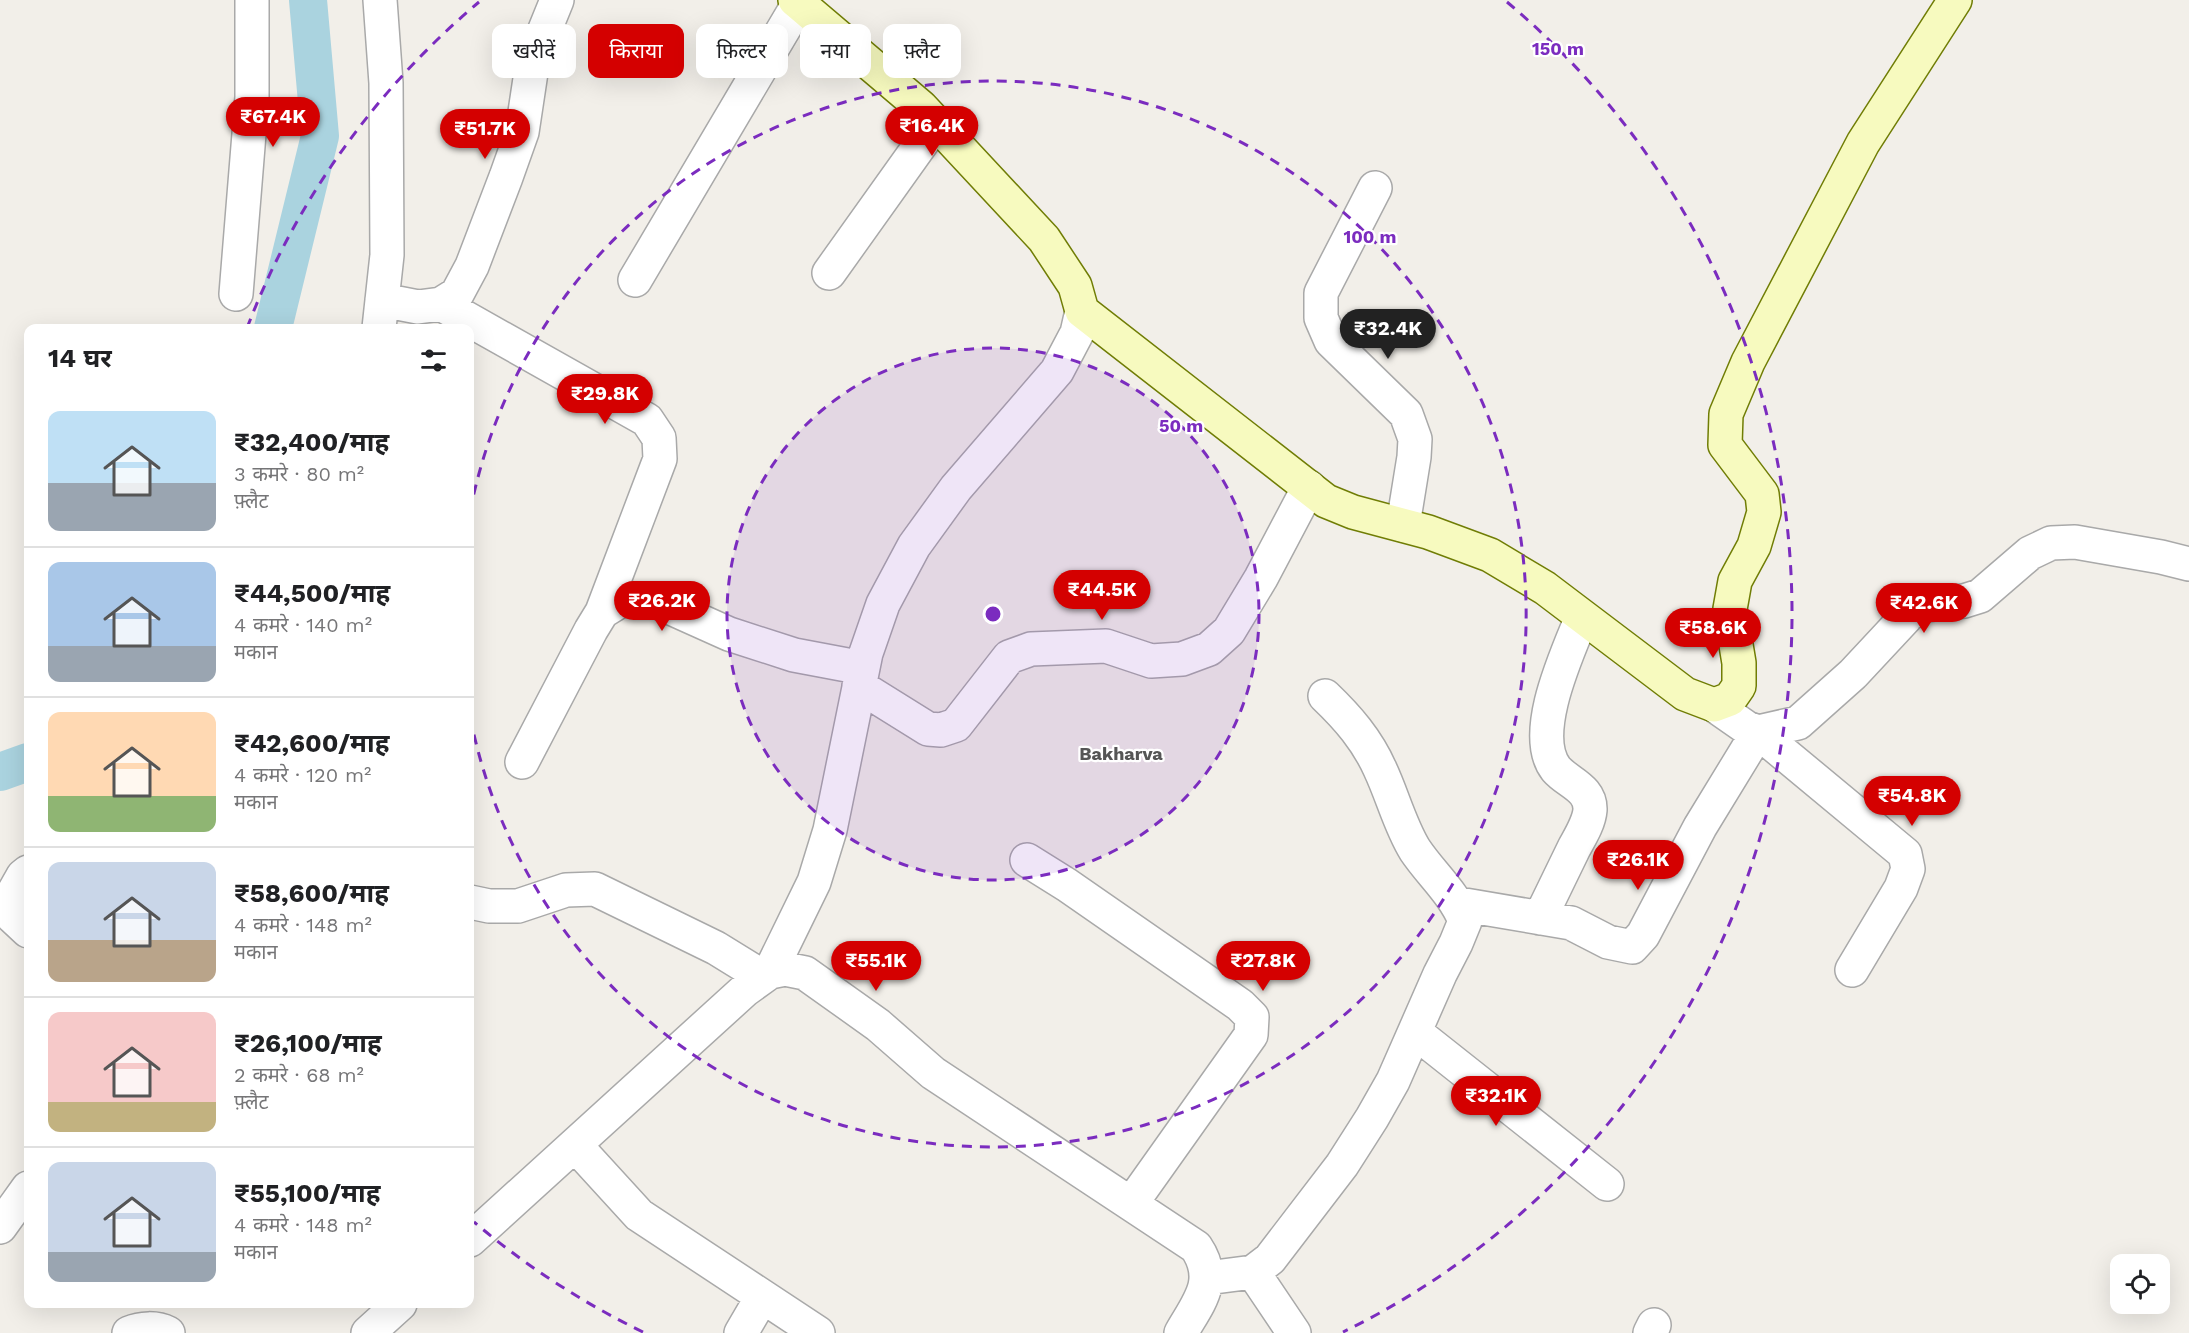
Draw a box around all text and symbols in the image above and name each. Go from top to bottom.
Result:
chip: खरीदें [492,24,576,78]
chip: किराया [588,24,684,78]
chip: फ़िल्टर [696,24,788,78]
chip: नया [800,24,871,78]
chip: फ़्लैट [883,24,961,78]
text: 150 m [1532,38,1584,59]
pin: ₹67.4K [224,97,322,148]
text: ₹67.4K [240,104,306,128]
pin: ₹16.4K [883,106,981,157]
pin: ₹51.7K [436,109,534,160]
text: ₹16.4K [899,113,965,137]
text: ₹51.7K [454,116,516,140]
text: 100 m [1343,226,1397,247]
pin: ₹32.4K [1339,309,1437,360]
text: ₹32.4K [1354,316,1422,340]
text: 14 घर [48,343,112,373]
icon: filters [417,344,450,377]
pin: ₹29.8K [556,374,654,425]
text: ₹29.8K [571,381,639,405]
text: 50 m [1159,415,1203,436]
text: ₹32,400/माह [234,427,389,457]
icon: home [96,435,168,507]
text: 3 कमरे · 80 m² [234,462,364,486]
text: फ़्लैट [234,489,269,513]
pin: ₹44.5K [1053,570,1151,621]
text: ₹44.5K [1067,577,1137,601]
text: ₹44,500/माह [234,578,390,608]
pin: ₹26.2K [613,581,711,632]
pin: ₹42.6K [1875,583,1973,634]
icon: home [96,586,168,658]
text: ₹26.2K [628,588,696,612]
text: ₹42.6K [1890,590,1958,614]
centre of rings [983,604,1003,624]
pin: ₹58.6K [1664,608,1762,659]
text: 4 कमरे · 140 m² [234,613,372,637]
text: ₹58.6K [1679,615,1747,639]
text: मकान [234,640,278,664]
text: ₹42,600/माह [234,728,389,758]
icon: home [96,736,168,808]
district label: Bakharva [1079,743,1163,764]
text: 4 कमरे · 120 m² [234,763,371,787]
pin: ₹54.8K [1863,776,1961,827]
text: ₹54.8K [1878,783,1946,807]
text: मकान [234,790,278,814]
pin: ₹26.1K [1589,840,1687,891]
text: ₹26.1K [1607,847,1669,871]
text: ₹58,600/माह [234,878,389,908]
icon: home [96,886,168,958]
text: 4 कमरे · 148 m² [234,913,372,937]
text: मकान [234,940,278,964]
pin: ₹55.1K [827,941,925,992]
pin: ₹27.8K [1214,941,1312,992]
text: ₹55.1K [845,948,907,972]
text: ₹27.8K [1230,948,1296,972]
text: ₹26,100/माह [234,1028,382,1058]
icon: home [96,1036,168,1108]
text: 2 कमरे · 68 m² [234,1063,364,1087]
pin: ₹32.1K [1447,1076,1545,1127]
text: ₹32.1K [1465,1083,1527,1107]
text: फ़्लैट [234,1090,269,1114]
text: ₹55,100/माह [234,1178,380,1208]
icon: home [96,1186,168,1258]
text: 4 कमरे · 148 m² [234,1213,372,1237]
text: मकान [234,1240,278,1264]
map controls [2110,1254,2170,1314]
button: locate [2110,1254,2170,1314]

